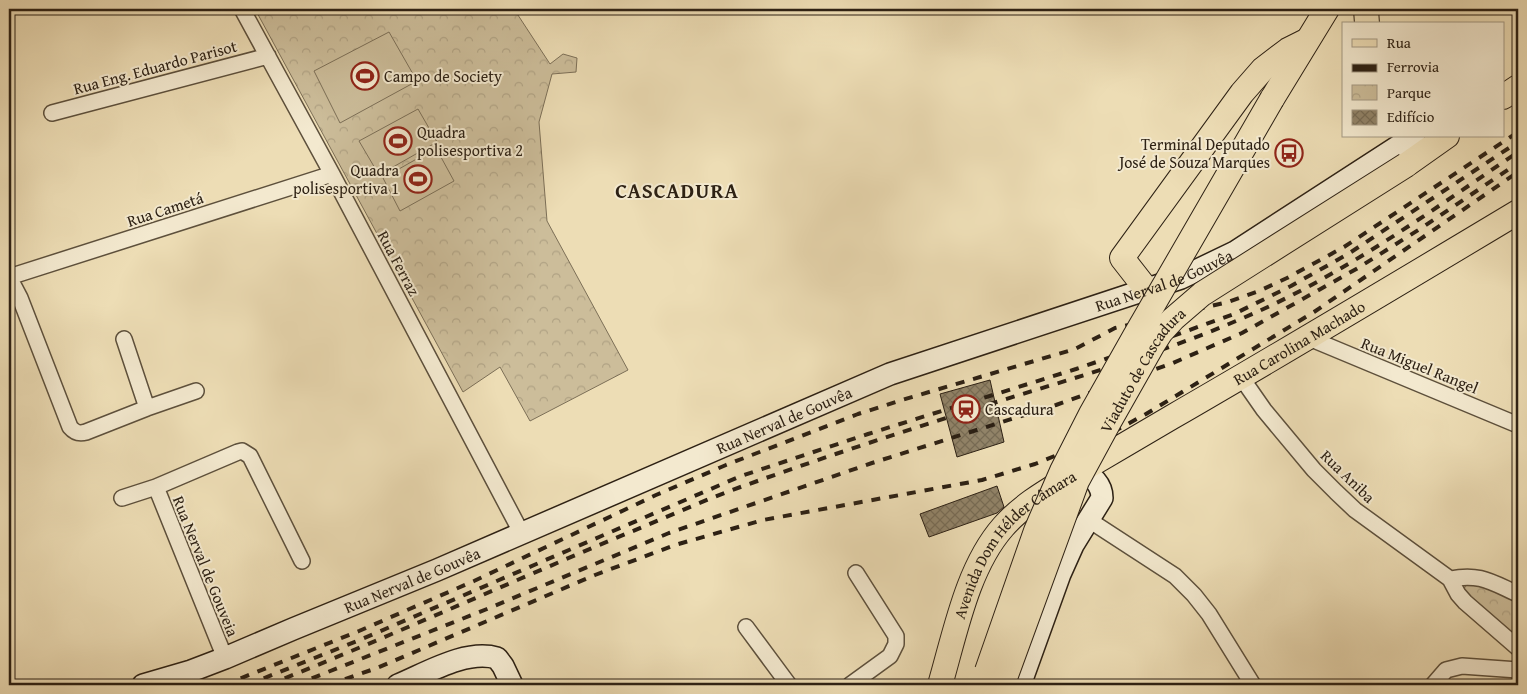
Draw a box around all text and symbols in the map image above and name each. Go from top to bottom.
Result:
legend [1342,22,1504,138]
text: Rua [1387,32,1411,53]
street label: Rua Eng. Eduardo Parisot [71,34,240,100]
text: Ferrovia [1387,56,1439,77]
sports icon: Campo de Society [350,61,380,91]
place label: Campo de Society [384,64,502,88]
text: Parque [1387,82,1431,103]
text: Edifício [1387,106,1435,127]
place label: Quadra polisesportiva 2 [417,120,523,162]
sports icon: Quadra polisesportiva 2 [383,126,413,156]
place label: Terminal Deputado José de Souza Marques [1117,132,1270,174]
bus stop icon: Terminal Deputado José de Souza Marques [1274,138,1304,168]
place label: Quadra polisesportiva 1 [293,158,399,200]
sports icon: Quadra polisesportiva 1 [403,164,433,194]
district label: CASCADURA [615,175,739,206]
street label: Rua Cametá [124,185,207,233]
street label: Rua Ferraz [372,226,426,300]
street label: Rua Nerval de Gouvêa [1092,243,1237,318]
street label: Rua Carolina Machado [1228,294,1370,391]
street label: Viaduto de Cascadura [1093,301,1191,437]
street label: Rua Miguel Rangel [1358,331,1483,400]
street label: Rua Nerval de Gouvêa [712,380,856,460]
station icon: Cascadura [951,394,981,424]
place label: Cascadura [985,397,1054,421]
street label: Rua Aniba [1315,444,1381,509]
street label: Avenida Dom Hélder Câmara [947,464,1081,622]
street label: Rua Nerval de Gouveia [167,492,245,640]
street label: Rua Nerval de Gouvêa [340,541,484,619]

